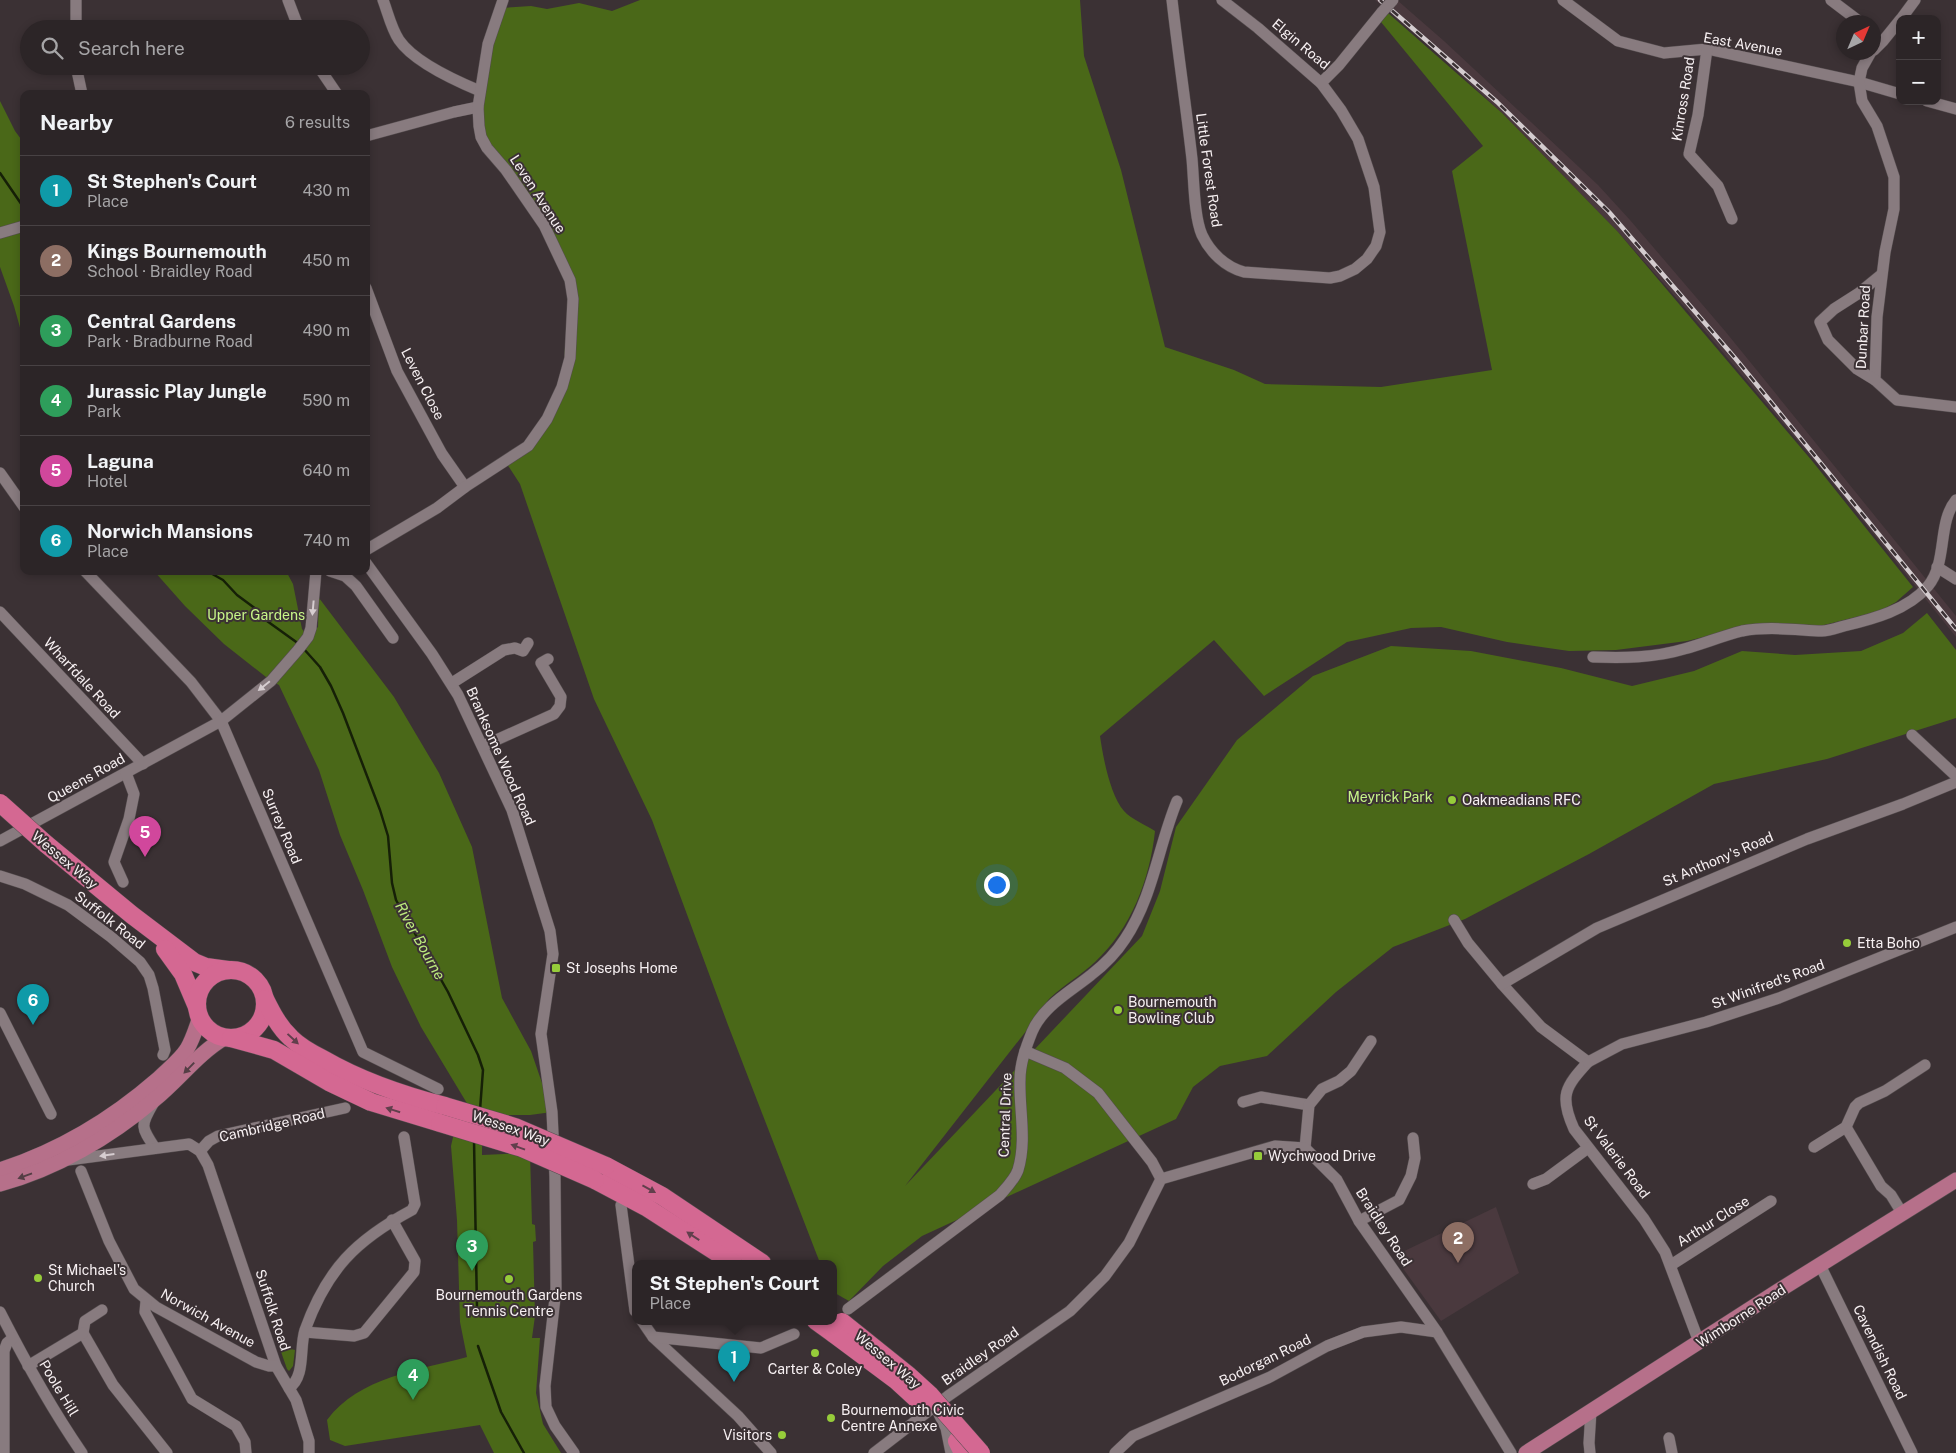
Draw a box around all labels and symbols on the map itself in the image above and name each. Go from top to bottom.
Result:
street label: Elgin Road [1269,15,1333,73]
north arrow [1836,15,1881,60]
street label: East Avenue [1702,29,1784,59]
street label: Kinross Road [1668,56,1698,142]
street label: Little Forest Road [1193,112,1225,228]
street label: Leven Avenue [507,152,569,236]
street label: Dunbar Road [1853,285,1873,369]
street label: Leven Close [398,345,448,423]
one-way arrow [309,600,317,616]
park label: Upper Gardens [207,607,305,623]
street label: Wharfdale Road [40,634,124,722]
one-way arrow [258,680,271,691]
street label: Branksome Wood Road [463,684,539,828]
street label: Queens Road [44,750,128,806]
street label: Surrey Road [259,786,305,866]
park label: Meyrick Park [1347,789,1433,805]
place label: Oakmeadians RFC [1462,792,1581,808]
marker: Oakmeadians RFC [1446,794,1458,806]
pin: 5 [129,816,161,857]
street label: Wessex Way [29,828,102,892]
street label: St Anthony's Road [1660,828,1776,890]
your location [984,872,1010,898]
street label: Suffolk Road [72,888,148,952]
water label: River Bourne [392,899,449,983]
place label: Etta Boho [1857,935,1920,951]
marker: Etta Boho [1841,937,1853,949]
street label: St Winifred's Road [1709,956,1827,1012]
place label: St Josephs Home [566,960,678,976]
marker: St Josephs Home [550,962,562,974]
pin: 6 [17,984,49,1025]
place label: Bournemouth Bowling Club [1128,994,1217,1026]
marker: Bournemouth Bowling Club [1112,1004,1124,1016]
one-way arrow [286,1033,298,1045]
one-way arrow [183,1061,195,1073]
street label: Central Drive [996,1072,1014,1158]
street label: Cambridge Road [218,1105,326,1145]
one-way arrow [385,1105,400,1113]
street label: Wessex Way [470,1107,552,1149]
street label: St Valerie Road [1581,1113,1653,1201]
one-way arrow [511,1143,526,1150]
place label: Wychwood Drive [1268,1148,1376,1164]
marker: Wychwood Drive [1252,1150,1264,1162]
one-way arrow [98,1151,114,1159]
one-way arrow [17,1172,32,1180]
one-way arrow [642,1184,656,1193]
street label: Braidley Road [1353,1185,1415,1269]
street label: Arthur Close [1674,1192,1752,1250]
pin: 2 [1442,1222,1474,1263]
pin: 3 [456,1230,488,1271]
one-way arrow [686,1232,699,1241]
place label: St Michael's Church [48,1262,126,1294]
street label: Suffolk Road [252,1267,294,1353]
marker: St Michael's Church [32,1272,44,1284]
marker: Bournemouth Gardens Tennis Centre [503,1273,515,1285]
street label: Wimborne Road [1693,1281,1789,1351]
street label: Norwich Avenue [158,1285,258,1351]
place label: Bournemouth Gardens Tennis Centre [436,1287,582,1319]
street label: Cavendish Road [1850,1302,1910,1402]
street label: Braidley Road [939,1324,1021,1388]
street label: Wessex Way [852,1328,925,1392]
street label: Bodorgan Road [1217,1331,1313,1389]
pin: 1 [718,1341,750,1382]
marker: Carter & Coley [809,1347,821,1359]
street label: Poole Hill [36,1357,82,1419]
pin: 4 [397,1359,429,1400]
place label: Carter & Coley [768,1361,863,1377]
place label: Bournemouth Civic Centre Annexe [841,1402,964,1434]
marker: Bournemouth Civic Centre Annexe [825,1412,837,1424]
place label: Visitors [723,1427,772,1443]
marker: Visitors [776,1429,788,1441]

